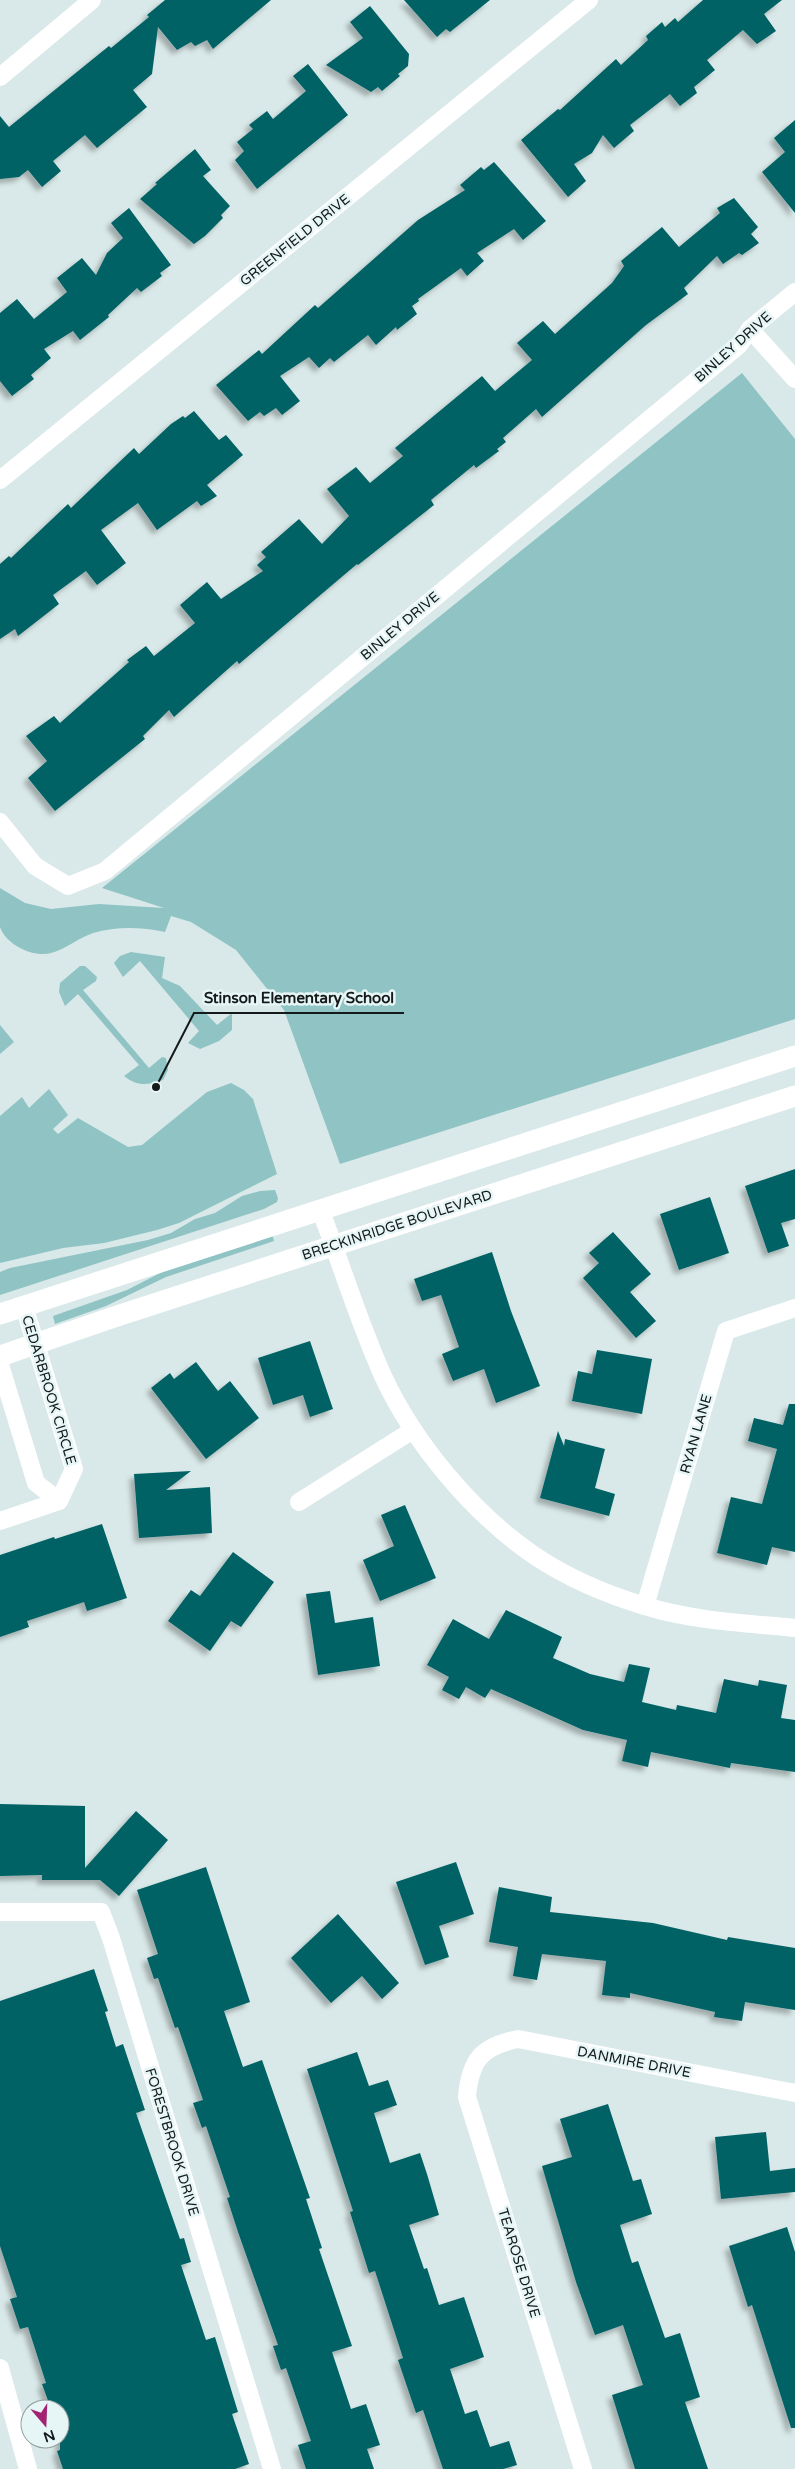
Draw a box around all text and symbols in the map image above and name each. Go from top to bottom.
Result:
street label: GREENFIELD DRIVE [237,190,353,290]
street label: BINLEY DRIVE [691,308,775,386]
street label: BINLEY DRIVE [357,588,443,664]
callout: Stinson Elementary School [194,983,404,1013]
text: Stinson Elementary School [204,989,394,1008]
street label: BRECKINRIDGE BOULEVARD [300,1186,494,1264]
street label: CEDARBROOK CIRCLE [18,1313,80,1467]
street label: RYAN LANE [677,1392,715,1476]
street label: DANMIRE DRIVE [576,2043,692,2081]
street label: FORESTBROOK DRIVE [141,2066,203,2218]
street label: TEAROSE DRIVE [494,2206,544,2320]
north arrow [20,2399,70,2449]
text: N [41,2426,57,2446]

